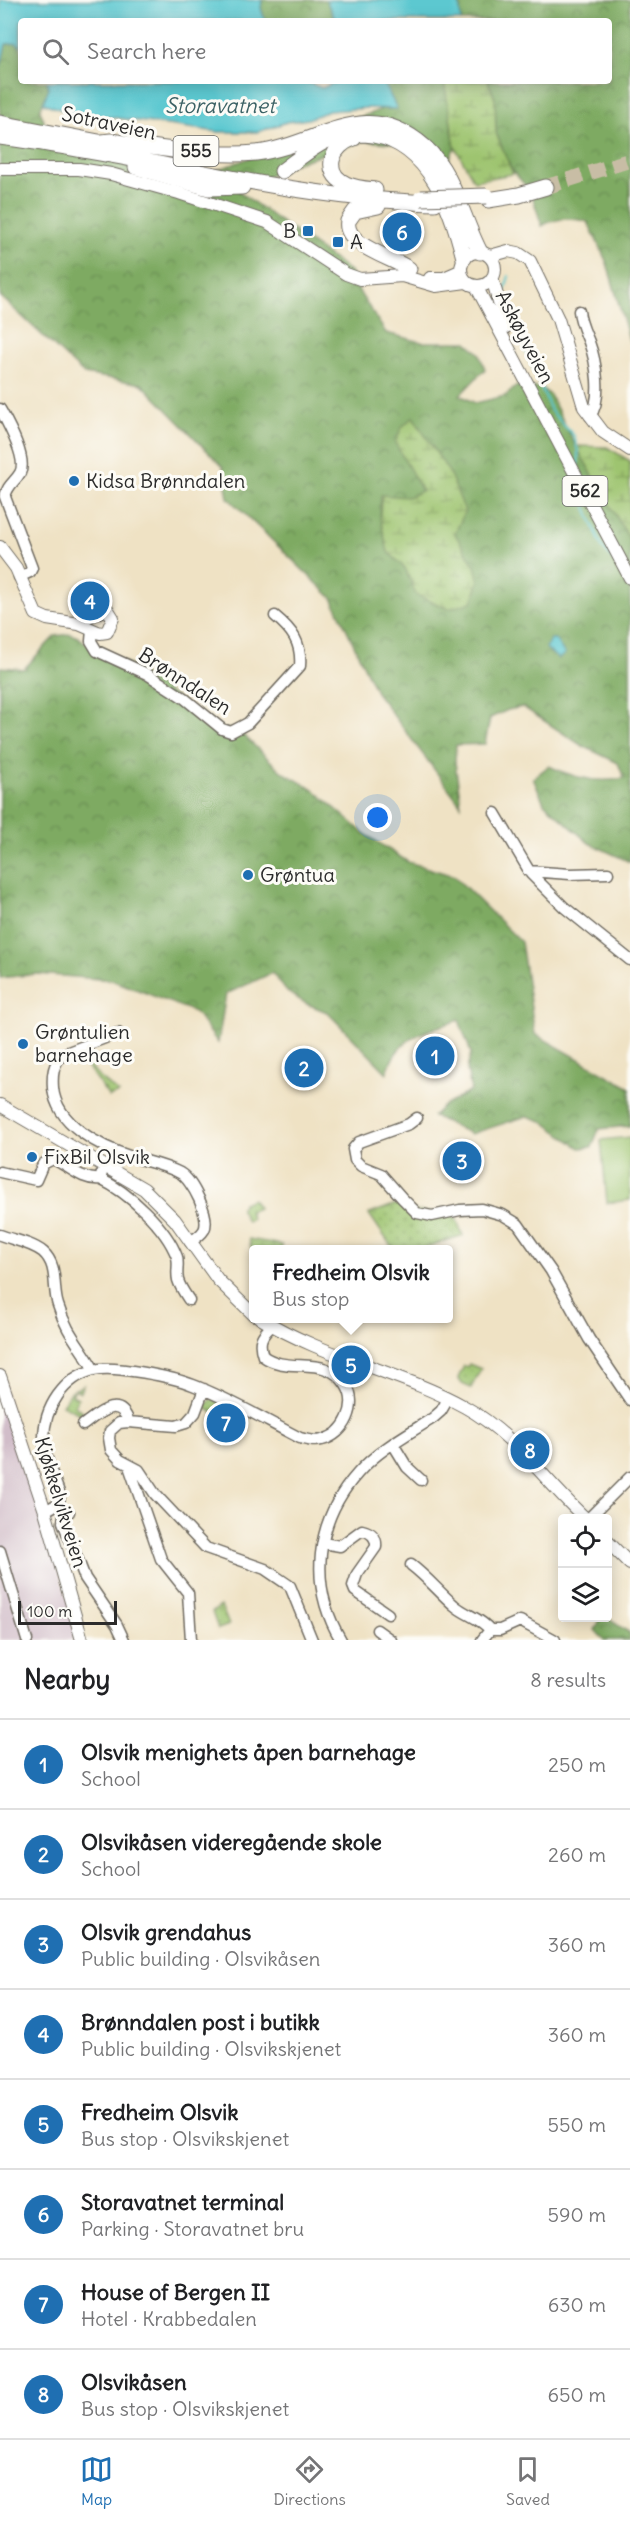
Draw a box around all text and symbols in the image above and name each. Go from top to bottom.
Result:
search box [18,18,612,84]
icon: search [39,35,72,68]
text: Search here [87,37,206,65]
water label: Storavatnet [165,92,278,119]
street label: Sotraveien [60,100,158,145]
road number: 555 [174,136,218,166]
pin: 6 [382,210,422,254]
place label: B [283,218,296,243]
marker: B [301,224,315,238]
place label: A [350,229,363,254]
marker: A [331,235,345,249]
street label: Askøyveien [490,286,560,388]
place label: Kidsa Brønndalen [86,468,245,493]
marker: Kidsa Brønndalen [67,474,81,488]
road number: 562 [562,476,608,506]
pin: 4 [70,578,110,624]
street label: Brønndalen [134,641,236,720]
your location [363,803,392,832]
place label: Grøntua [260,862,335,887]
marker: Grøntua [241,868,255,882]
place label: Grøntulien barnehage [35,1019,133,1067]
pin: 1 [416,1034,454,1078]
marker: Grøntulien barnehage [16,1037,30,1051]
pin: 2 [284,1046,324,1090]
pin: 3 [442,1138,482,1184]
place label: FixBil Olsvik [44,1144,150,1169]
marker: FixBil Olsvik [25,1150,39,1164]
popup [249,1245,453,1323]
text: Fredheim Olsvik [272,1258,430,1286]
text: Bus stop [272,1286,349,1311]
pin: 5 [332,1342,370,1388]
pin: 7 [206,1400,246,1446]
pin: 8 [510,1428,550,1472]
street label: Kjøkkelvikveien [30,1434,93,1570]
map controls [558,1514,612,1622]
button: locate [558,1514,612,1568]
button: layers [558,1568,612,1622]
scale bar [18,1598,117,1626]
text: 100 m [27,1601,72,1621]
text: Nearby [24,1663,110,1696]
text: 8 results [530,1667,606,1692]
text: Olsvik menighets åpen barnehage [81,1738,416,1766]
text: 1 [40,1752,47,1777]
text: 250 m [548,1752,606,1777]
text: School [81,1766,141,1791]
text: Olsvikåsen videregående skole [81,1828,382,1856]
text: 2 [38,1842,49,1867]
text: 260 m [548,1842,606,1867]
text: School [81,1856,141,1881]
text: Olsvik grendahus [81,1918,251,1946]
text: 3 [38,1932,49,1957]
text: 360 m [548,1932,606,1957]
text: Public building · Olsvikåsen [81,1946,320,1971]
text: Brønndalen post i butikk [81,2008,320,2036]
text: 4 [38,2022,49,2047]
text: 360 m [548,2022,606,2047]
text: Public building · Olsvikskjenet [81,2036,341,2061]
text: Fredheim Olsvik [81,2098,238,2126]
text: 5 [38,2112,49,2137]
text: 550 m [548,2112,606,2137]
text: Bus stop · Olsvikskjenet [81,2126,289,2151]
text: Storavatnet terminal [81,2188,284,2216]
text: 6 [38,2202,49,2227]
text: 590 m [548,2202,606,2227]
text: Parking · Storavatnet bru [81,2216,304,2241]
text: House of Bergen II [81,2278,270,2306]
text: 7 [39,2292,48,2317]
text: 630 m [548,2292,606,2317]
text: Hotel · Krabbedalen [81,2306,257,2331]
text: Olsvikåsen [81,2368,187,2396]
text: 8 [38,2382,49,2407]
text: 650 m [548,2382,606,2407]
text: Bus stop · Olsvikskjenet [81,2396,289,2421]
tab: Map [80,2453,113,2509]
tab: Directions [273,2453,346,2509]
tab: Saved [506,2453,550,2509]

